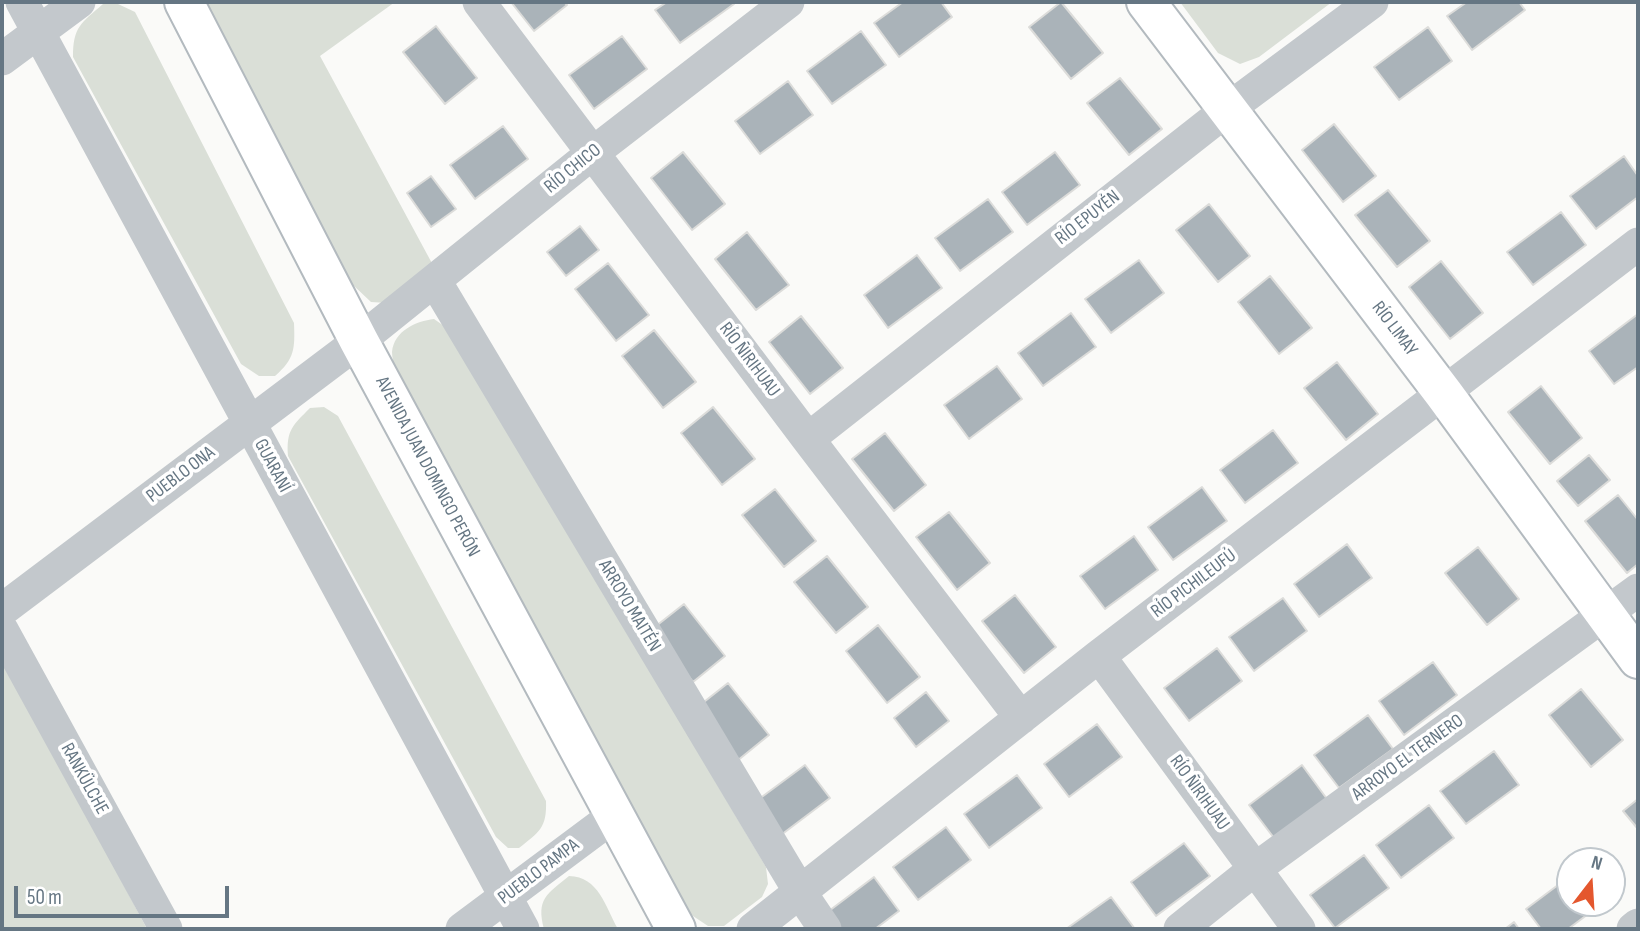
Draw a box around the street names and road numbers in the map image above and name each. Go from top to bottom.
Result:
street label: RÍO CHICO [540,139,606,199]
street label: RÍO EPUYÉN [1051,186,1125,250]
street label: RÍO LIMAY [1366,297,1422,361]
street label: RÍO ÑIRIHUAU [714,318,784,402]
street label: AVENIDA JUAN DOMINGO PERÓN [370,373,484,561]
street label: GUARANÍ [249,435,295,497]
street label: PUEBLO ONA [142,442,220,508]
street label: RÍO PICHILEUFÚ [1147,545,1241,623]
street label: ARROYO MAITÉN [593,556,665,656]
street label: ARROYO EL TERNERO [1348,710,1468,806]
street label: RANKÜLCHE [55,739,113,819]
street label: RÍO ÑIRIHUAU [1164,751,1234,835]
street label: PUEBLO PAMPA [494,834,584,910]

